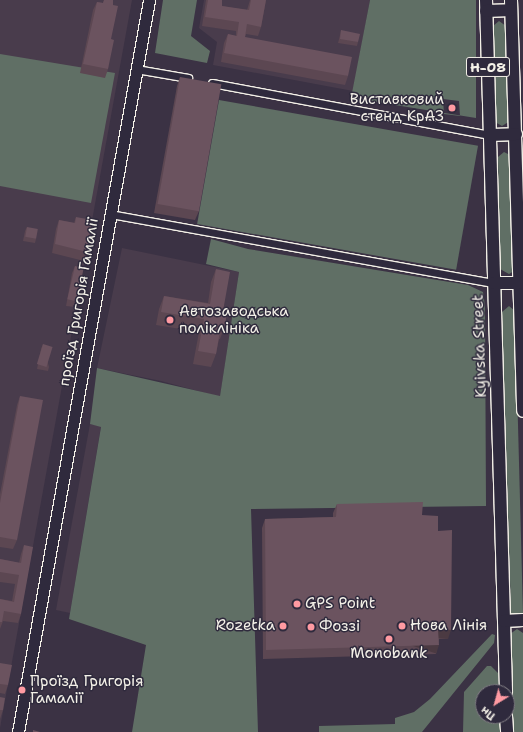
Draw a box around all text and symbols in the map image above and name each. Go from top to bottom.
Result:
road number: Н-08 [465,55,511,79]
place label: Виставковий стенд КрАЗ [350,90,444,125]
marker: Виставковий стенд КрАЗ [447,103,457,113]
street label: проїзд Григорія Гамалії [55,217,103,387]
street label: Kyivska Street [469,294,491,398]
place label: Автозаводська поліклініка [179,302,289,337]
marker: Автозаводська поліклініка [164,314,176,326]
place label: GPS Point [305,595,375,613]
marker: GPS Point [292,599,302,609]
place label: Rozetka [216,617,275,635]
place label: Нова Лінія [410,617,487,635]
place label: Фоззі [319,618,360,636]
marker: Rozetka [278,621,288,631]
marker: Нова Лінія [397,621,407,631]
marker: Фоззі [306,622,316,632]
marker: Monobank [384,634,394,644]
place label: Monobank [350,645,428,663]
place label: Проїзд Григорія Гамалії [30,672,143,707]
north arrow [475,684,515,724]
marker: Проїзд Григорія Гамалії [17,685,27,695]
text: Пн [478,703,498,724]

